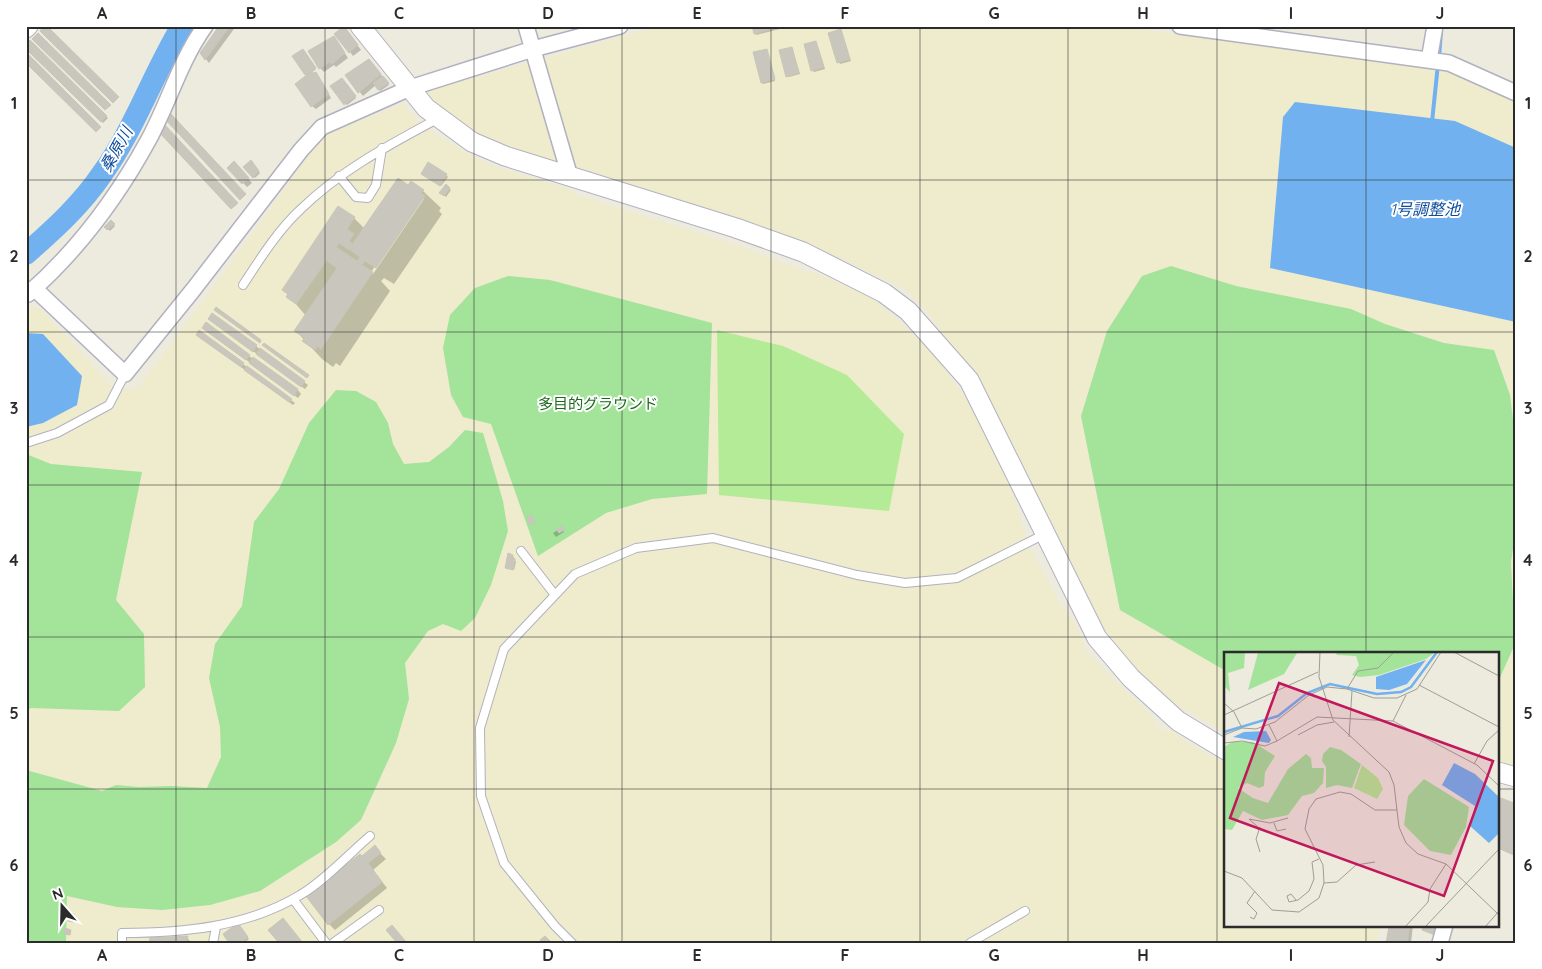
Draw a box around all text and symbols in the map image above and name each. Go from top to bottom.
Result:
text: A [97,3,108,23]
text: B [246,3,256,23]
text: C [394,3,404,23]
text: D [542,3,554,23]
text: E [692,3,702,23]
text: F [841,3,850,23]
text: G [988,3,1000,23]
text: H [1137,3,1149,23]
text: I [1289,3,1293,23]
text: J [1436,3,1444,23]
text: 1 [11,93,17,113]
text: 1 [1525,93,1531,113]
water label: 桑原川 [96,121,137,175]
water label: 1号調整池 [1390,199,1462,219]
text: 2 [9,246,19,266]
text: 2 [1523,246,1533,266]
park label: 多目的グラウンド [538,394,658,413]
text: 3 [10,398,18,418]
text: 3 [1524,398,1532,418]
text: 4 [9,550,19,570]
text: 4 [1523,550,1533,570]
inset map [1224,652,1500,926]
text: 5 [9,703,19,723]
text: 5 [1523,703,1533,723]
text: 6 [10,855,19,875]
text: 6 [1524,855,1533,875]
north arrow [38,882,88,932]
text: N [50,884,65,904]
text: A [97,945,108,965]
text: B [246,945,256,965]
text: C [394,945,404,965]
text: D [542,945,554,965]
text: E [692,945,702,965]
text: F [841,945,850,965]
text: G [988,945,1000,965]
text: H [1137,945,1149,965]
text: I [1289,945,1293,965]
text: J [1436,945,1444,965]

